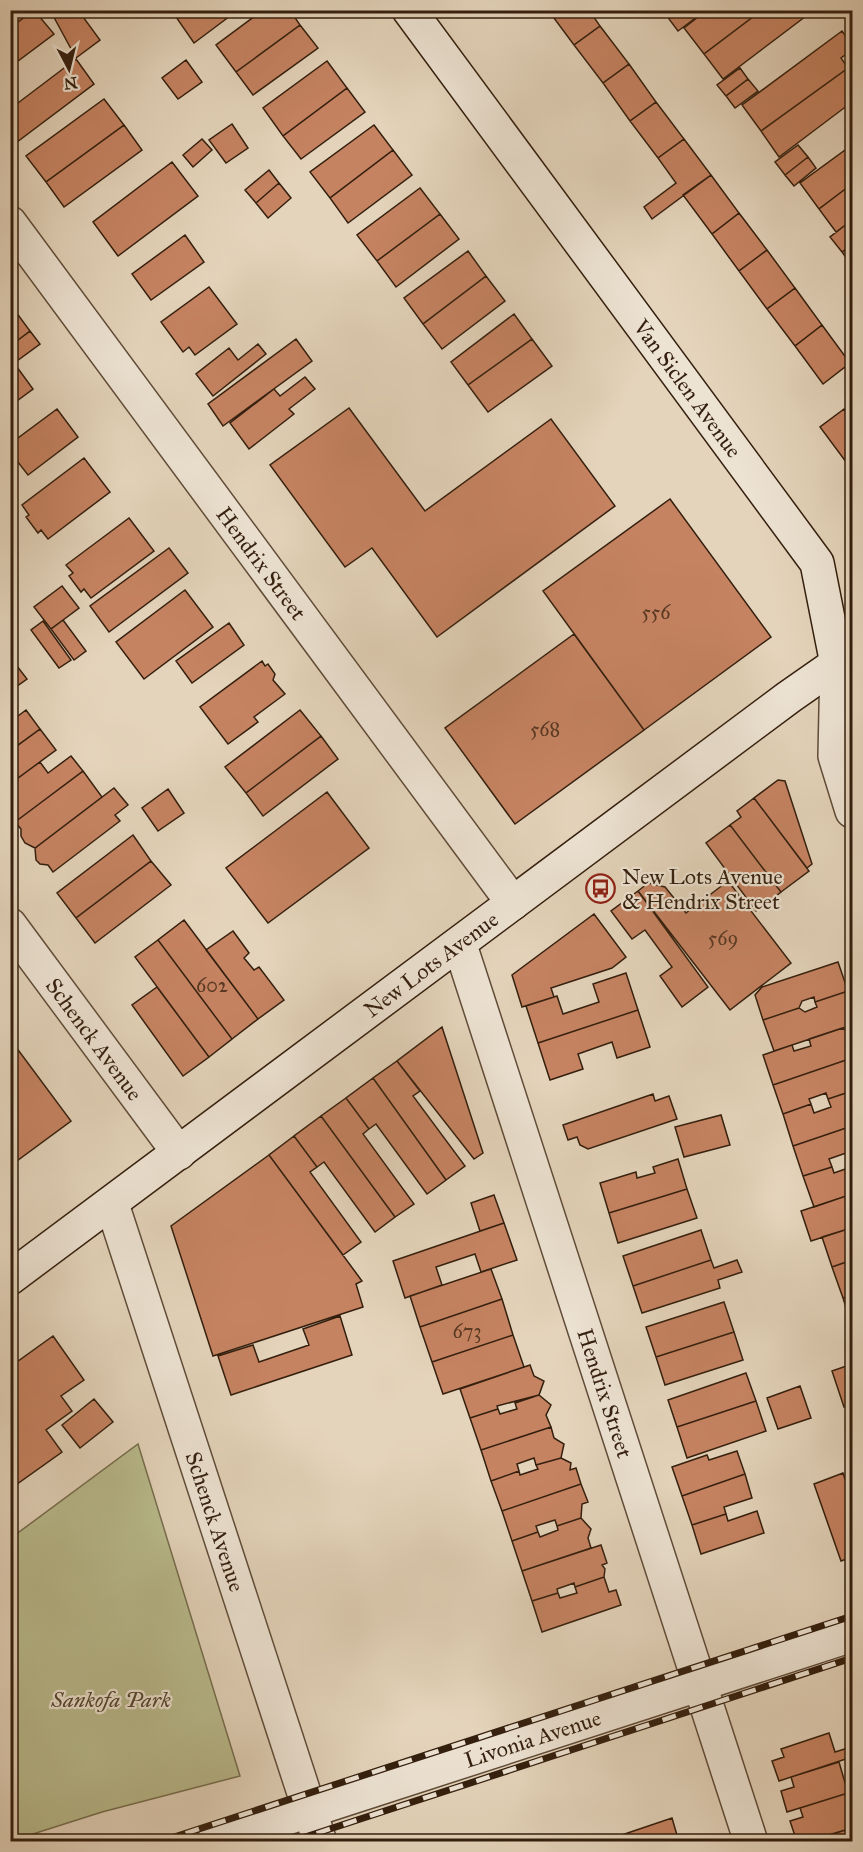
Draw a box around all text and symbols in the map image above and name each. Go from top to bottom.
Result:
north arrow [39,39,99,99]
text: N [62,73,79,94]
street label: Van Siclen Avenue [628,313,748,463]
street label: Hendrix Street [211,501,313,625]
house number: 556 [642,600,671,624]
house number: 568 [530,717,560,741]
place label: New Lots Avenue & Hendrix Street [622,863,783,915]
bus stop icon: New Lots Avenue & Hendrix Street [585,873,617,905]
street label: New Lots Avenue [358,905,503,1023]
house number: 569 [708,926,738,950]
street label: Schenck Avenue [40,973,149,1106]
house number: 602 [196,973,228,997]
house number: 673 [453,1319,481,1343]
street label: Hendrix Street [572,1325,639,1461]
street label: Schenck Avenue [180,1448,251,1595]
park label: Sankofa Park [50,1686,171,1713]
street label: Livonia Avenue [461,1704,604,1773]

